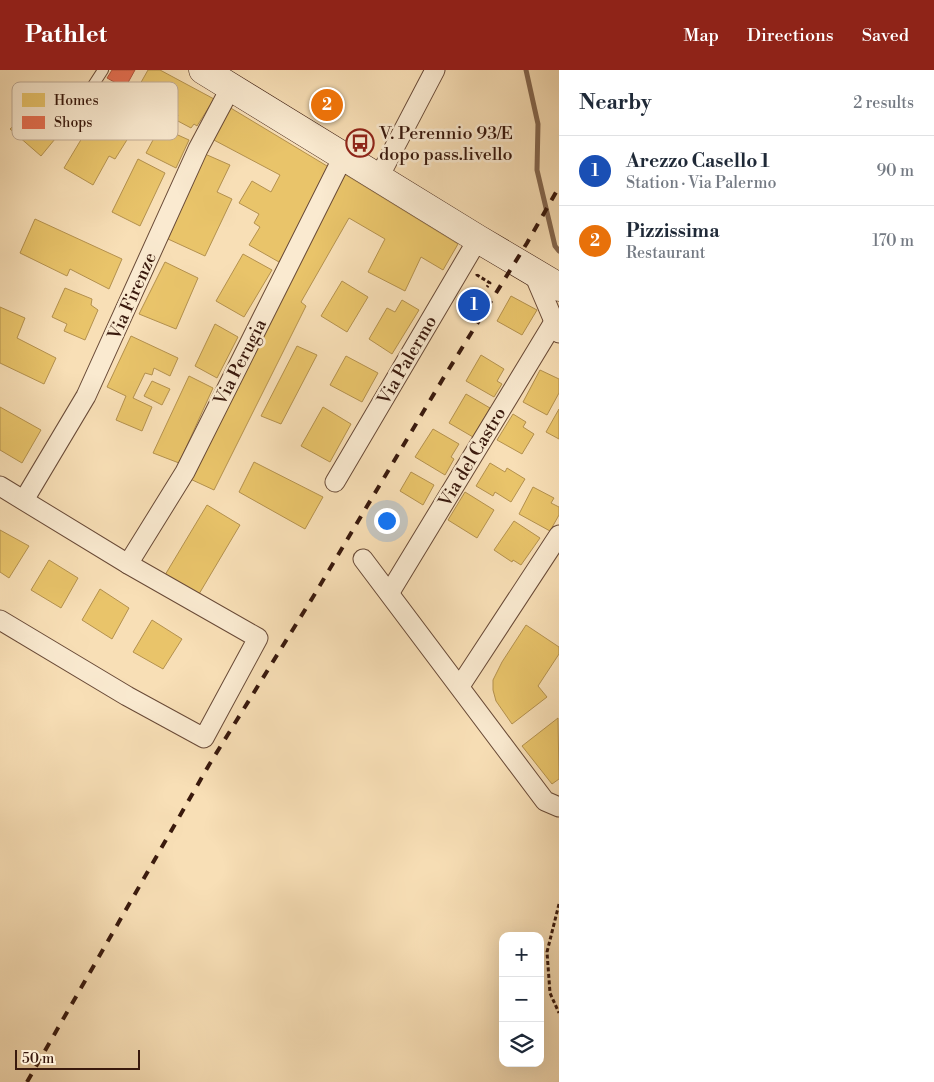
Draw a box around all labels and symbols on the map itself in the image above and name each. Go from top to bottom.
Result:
legend [12,82,178,140]
pin: 2 [311,86,343,124]
text: Homes [54,92,99,110]
text: Shops [54,114,92,132]
place label: V. Perennio 93/E dopo pass.livello [378,122,513,166]
bus stop icon: V. Perennio 93/E dopo pass.livello [345,128,375,158]
street label: Via Firenze [103,249,162,344]
pin: 1 [458,286,490,324]
street label: Via Palermo [372,311,442,410]
street label: Via Perugia [208,314,272,410]
street label: Via del Castro [433,403,511,512]
your location [374,508,400,534]
scale bar [15,1047,140,1070]

